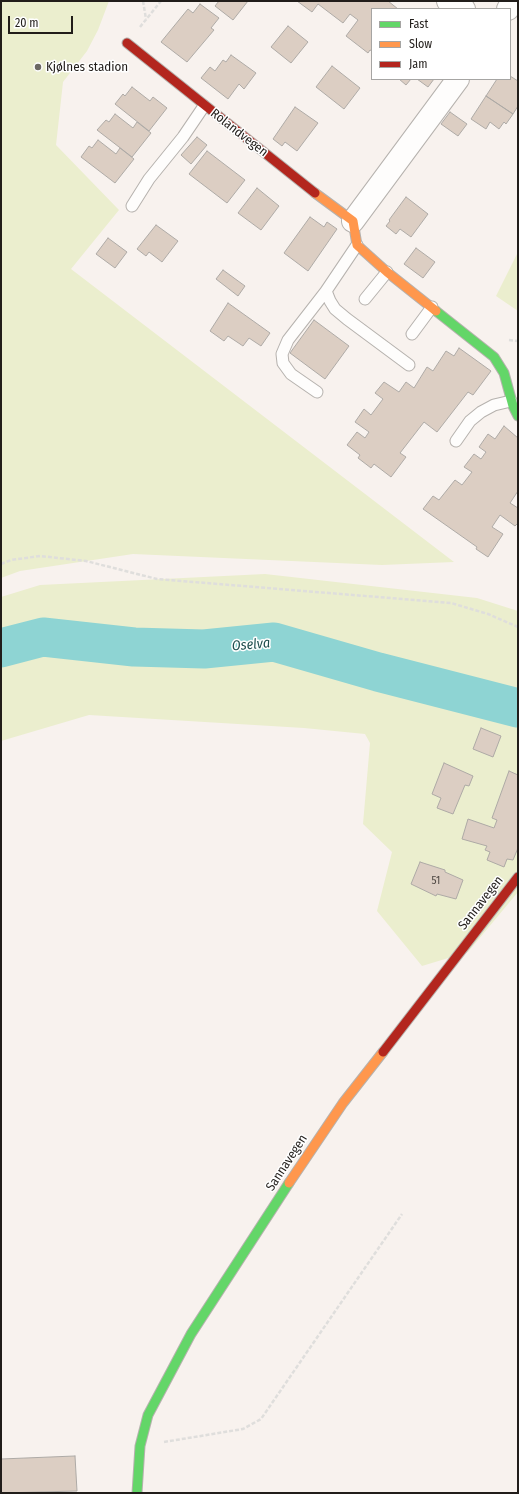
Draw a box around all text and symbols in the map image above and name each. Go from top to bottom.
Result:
scale bar [10,8,75,34]
legend [371,8,511,80]
text: 20 m [15,16,39,30]
text: Fast [409,17,428,31]
text: Slow [409,37,432,51]
text: Jam [409,57,427,71]
place label: Kjølnes stadion [46,59,128,75]
marker: Kjølnes stadion [33,62,43,72]
street label: Rolandvegen [207,106,271,160]
water label: Oselva [231,635,271,655]
street label: Sannavegen [455,873,507,933]
house number: 51 [432,874,440,888]
street label: Sannavegen [263,1132,311,1194]

